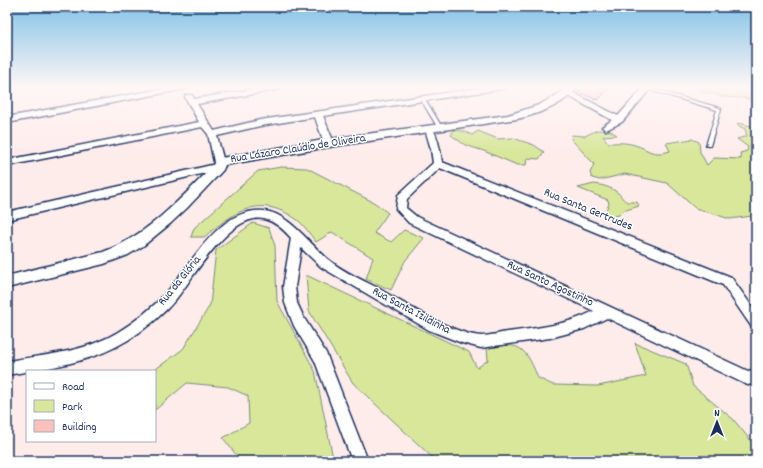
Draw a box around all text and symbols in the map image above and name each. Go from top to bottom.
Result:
street label: Rua Lázaro Claúdio de Oliveira [229,130,367,168]
street label: Rua Santa Gertrudes [541,184,635,236]
street label: Rua da Glória [155,252,206,310]
street label: Rua Santo Agostinho [504,257,596,311]
street label: Rua Santa Izildinha [369,283,453,339]
legend [26,370,156,442]
text: Road [62,379,84,396]
text: Park [62,399,83,416]
north arrow [697,402,737,442]
text: N [714,406,720,422]
text: Building [62,419,97,436]

